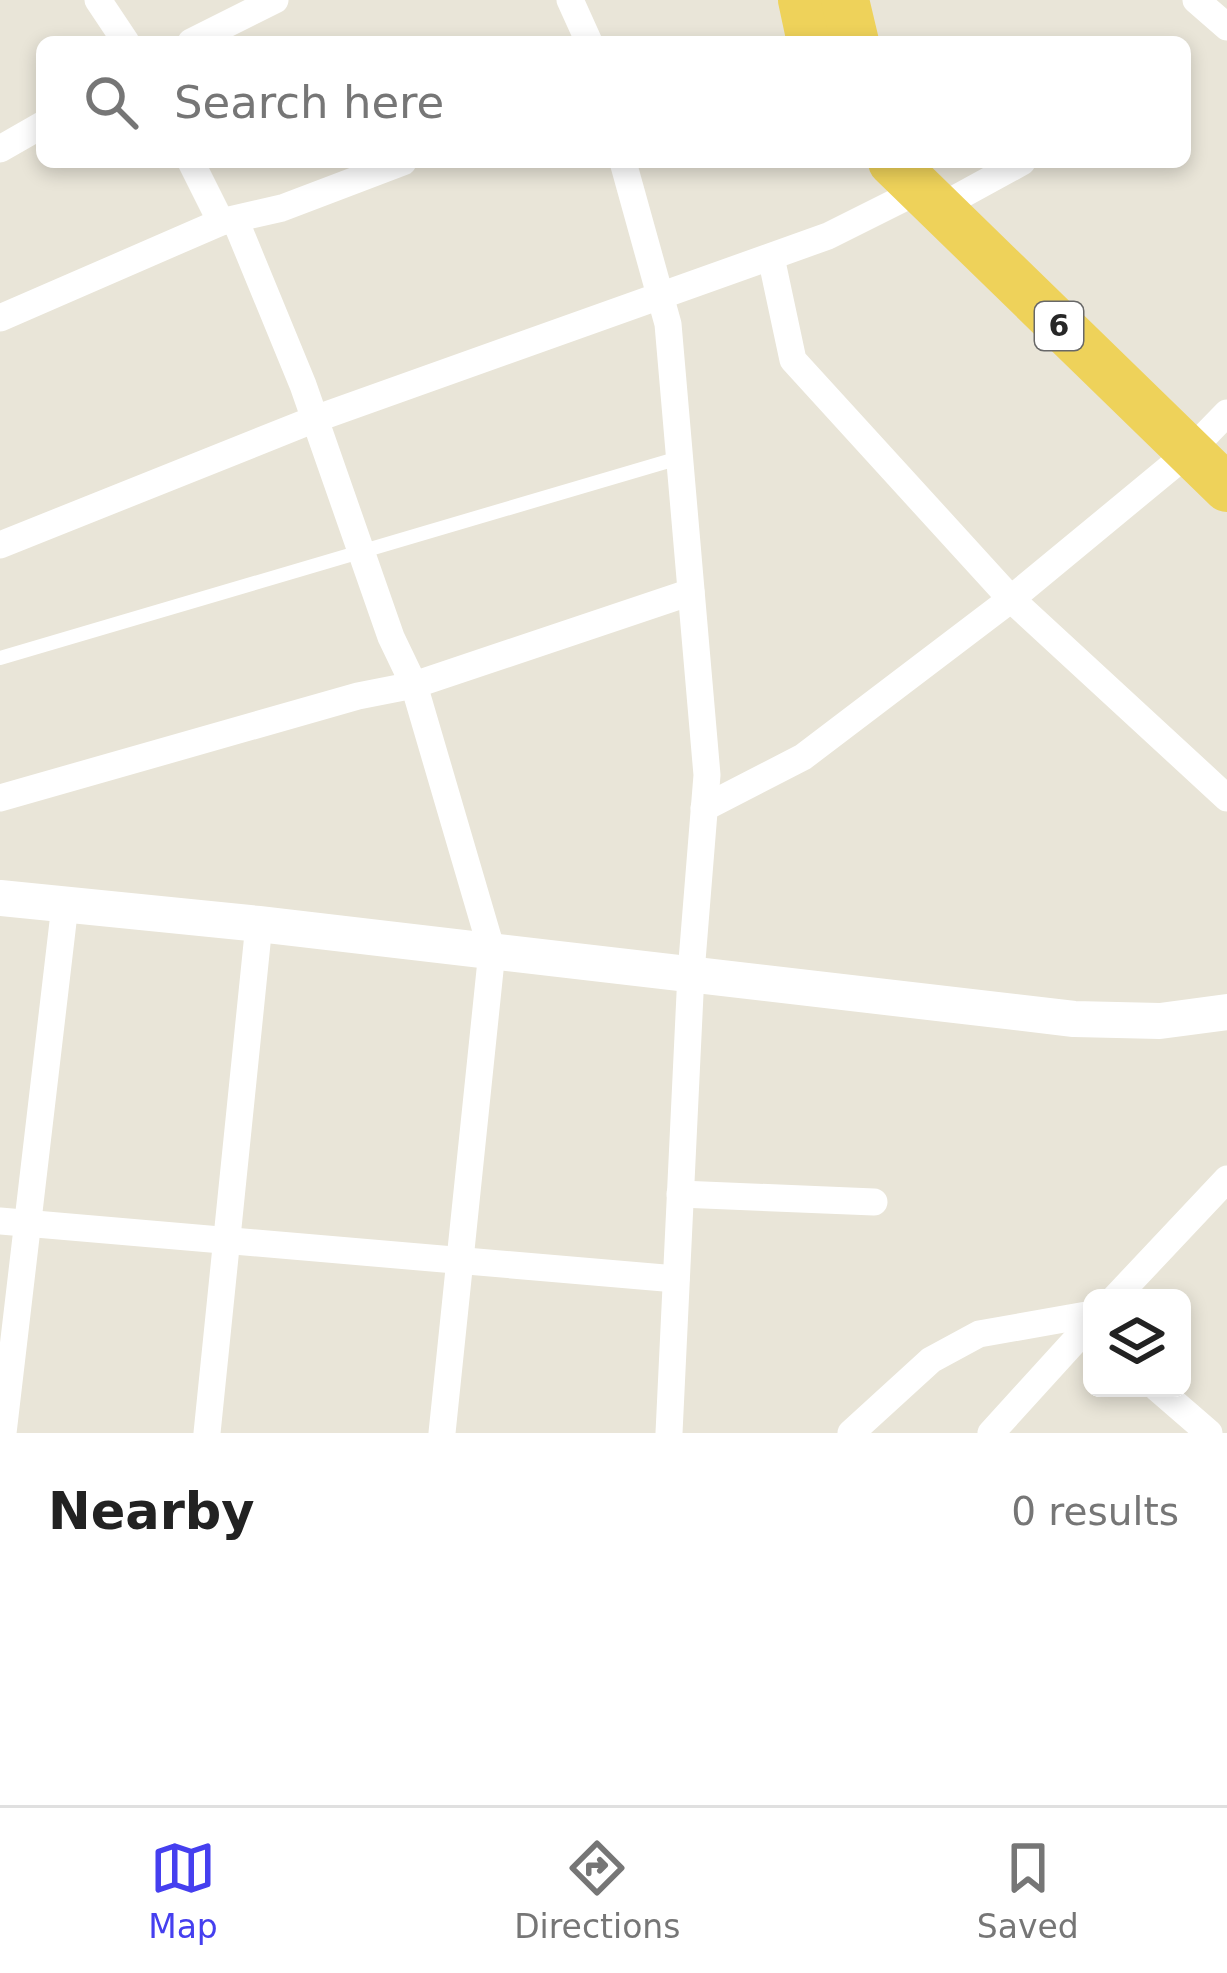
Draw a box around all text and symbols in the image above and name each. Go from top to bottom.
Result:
search box [36,36,1191,168]
icon: search [78,69,144,135]
text: Search here [174,76,444,129]
road number: 6 [1035,302,1083,350]
map controls [1083,1289,1191,1397]
button: layers [1083,1289,1191,1397]
text: Nearby [48,1482,255,1541]
text: 0 results [1011,1489,1179,1534]
tab: Map [148,1835,218,1946]
tab: Directions [514,1835,680,1946]
tab: Saved [977,1835,1079,1946]

